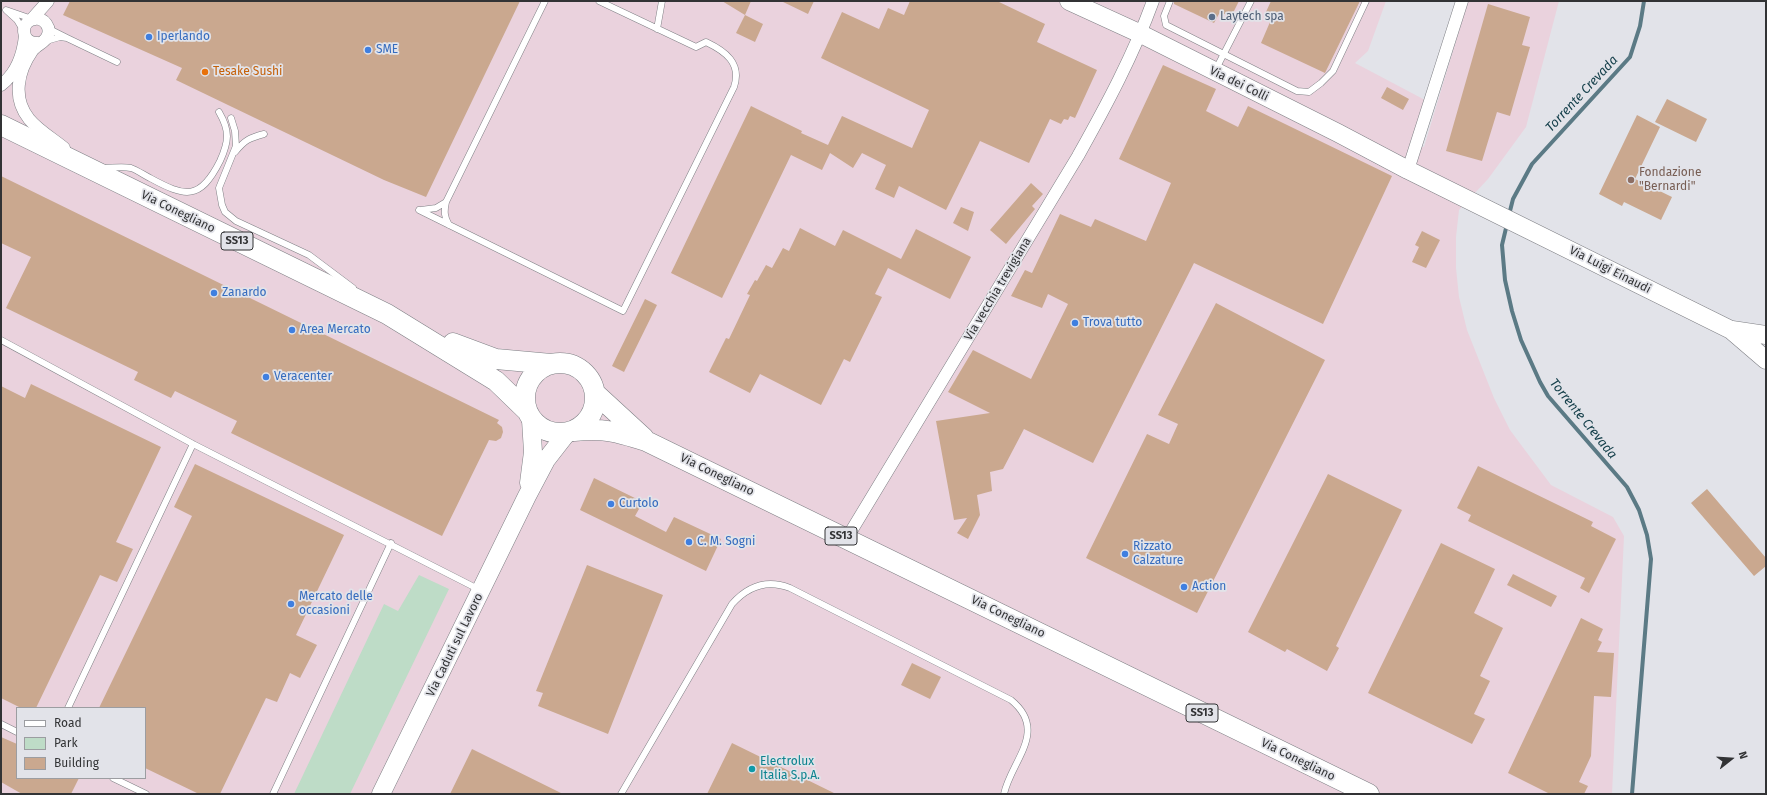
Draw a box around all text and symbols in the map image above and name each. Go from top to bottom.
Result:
place label: Laytech spa [1220,10,1284,24]
marker: Laytech spa [1207,12,1217,22]
place label: Iperlando [157,30,210,44]
marker: Iperlando [144,32,154,42]
place label: SME [376,43,398,57]
marker: SME [363,45,373,55]
water label: Torrente Crevada [1543,53,1621,135]
street label: Via dei Colli [1207,64,1271,104]
place label: Tesake Sushi [213,65,282,79]
marker: Tesake Sushi [200,67,210,77]
place label: Fondazione "Bernardi" [1639,166,1701,194]
marker: Fondazione "Bernardi" [1626,175,1636,185]
street label: Via Conegliano [139,188,217,236]
road number: SS13 [221,232,253,250]
street label: Via vecchia trevigiana [962,235,1034,343]
street label: Via Luigi Einaudi [1567,243,1653,297]
place label: Zanardo [222,286,267,300]
marker: Zanardo [209,288,219,298]
place label: Trova tutto [1083,316,1142,330]
marker: Trova tutto [1070,318,1080,328]
place label: Area Mercato [300,323,371,337]
marker: Area Mercato [287,325,297,335]
place label: Veracenter [274,370,332,384]
marker: Veracenter [261,372,271,382]
water label: Torrente Crevada [1546,376,1620,462]
street label: Via Conegliano [678,451,756,499]
place label: Curtolo [619,497,659,511]
marker: Curtolo [606,499,616,509]
road number: SS13 [825,527,857,545]
place label: C. M. Sogni [697,535,755,549]
marker: C. M. Sogni [684,537,694,547]
place label: Rizzato Calzature [1133,540,1183,568]
marker: Rizzato Calzature [1120,549,1130,559]
place label: Action [1192,580,1226,594]
marker: Action [1179,582,1189,592]
place label: Mercato delle occasioni [299,590,373,618]
street label: Via Caduti sul Lavoro [424,591,486,699]
street label: Via Conegliano [969,593,1047,641]
marker: Mercato delle occasioni [286,599,296,609]
road number: SS13 [1186,704,1218,722]
legend [16,707,146,779]
text: Road [54,716,82,730]
text: Park [54,736,78,750]
street label: Via Conegliano [1259,736,1337,784]
north arrow [1711,739,1751,779]
text: N [1736,750,1750,761]
place label: Electrolux Italia S.p.A. [760,755,820,783]
text: Building [54,756,99,770]
marker: Electrolux Italia S.p.A. [747,764,757,774]

